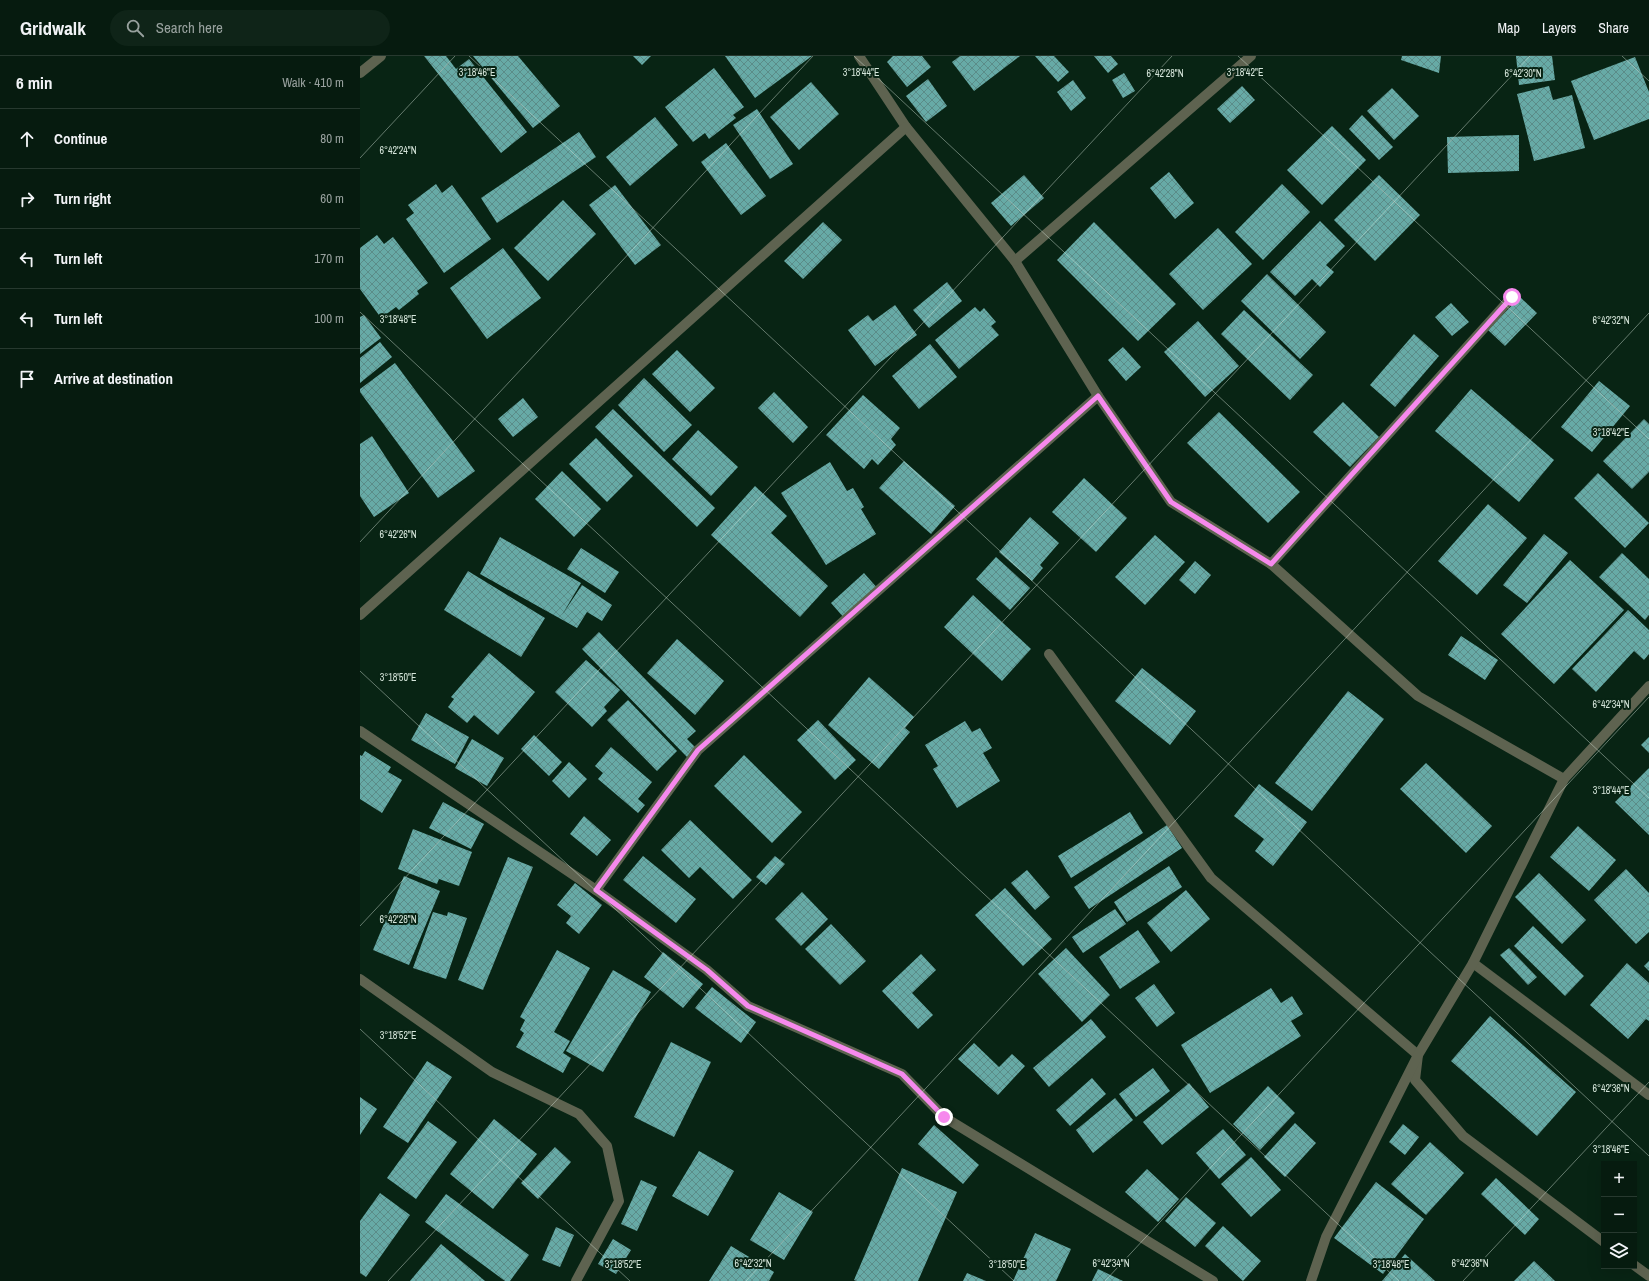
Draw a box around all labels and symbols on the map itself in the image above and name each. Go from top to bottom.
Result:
text: 3°18'46"E [459,66,495,79]
text: 3°18'44"E [843,66,879,79]
text: 3°18'42"E [1227,66,1263,79]
text: 6°42'28"N [1146,67,1184,80]
text: 6°42'30"N [1504,67,1542,80]
text: 6°42'24"N [379,144,417,157]
route start [1503,288,1521,306]
text: 3°18'48"E [380,313,416,326]
text: 6°42'32"N [1592,314,1630,327]
text: 3°18'42"E [1593,426,1629,439]
text: 6°42'26"N [379,528,417,541]
text: 3°18'50"E [380,671,416,684]
text: 6°42'34"N [1592,698,1630,711]
text: 3°18'44"E [1593,784,1629,797]
text: 6°42'28"N [379,913,417,926]
text: 3°18'52"E [380,1029,416,1042]
text: 6°42'36"N [1592,1082,1630,1095]
route end [935,1108,953,1126]
text: 3°18'46"E [1593,1143,1629,1156]
text: 6°42'32"N [734,1257,772,1270]
text: 6°42'34"N [1092,1257,1130,1270]
text: 6°42'36"N [1451,1257,1489,1270]
text: 3°18'52"E [605,1258,641,1271]
text: 3°18'50"E [989,1258,1025,1271]
text: 3°18'48"E [1373,1258,1409,1271]

